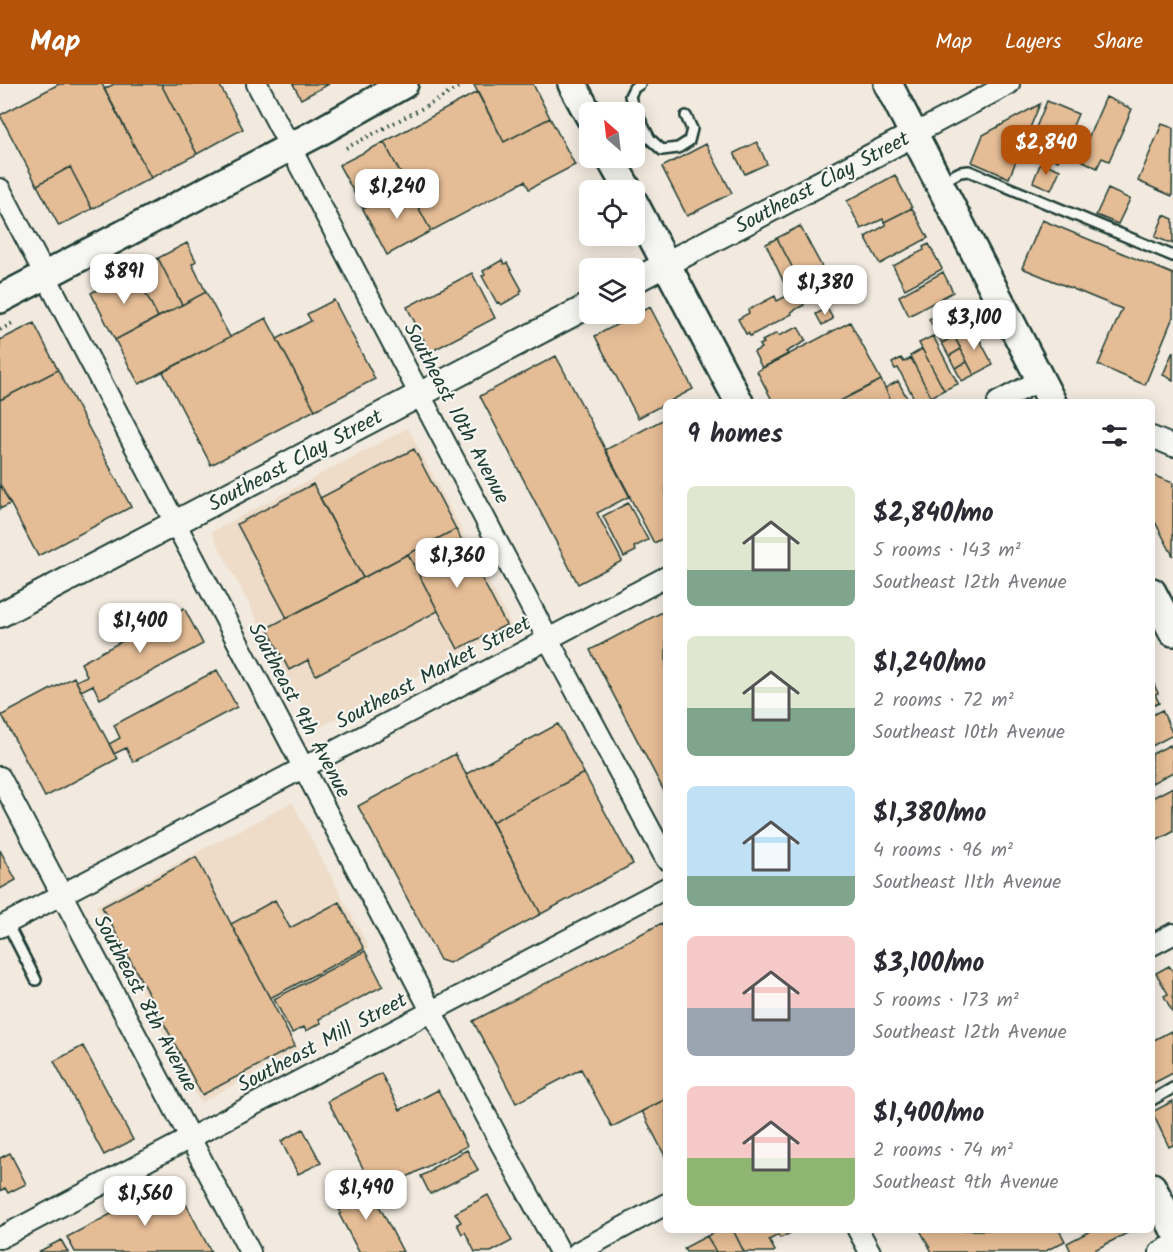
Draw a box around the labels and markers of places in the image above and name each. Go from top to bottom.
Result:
pin: $2,840 [997,125,1095,176]
pin: $1,240 [348,169,446,220]
pin: $891 [88,254,160,305]
pin: $1,380 [776,265,874,316]
pin: $3,100 [925,300,1023,351]
pin: $1,360 [408,538,506,589]
pin: $1,400 [91,603,189,654]
pin: $1,490 [317,1170,415,1221]
pin: $1,560 [96,1176,194,1227]

